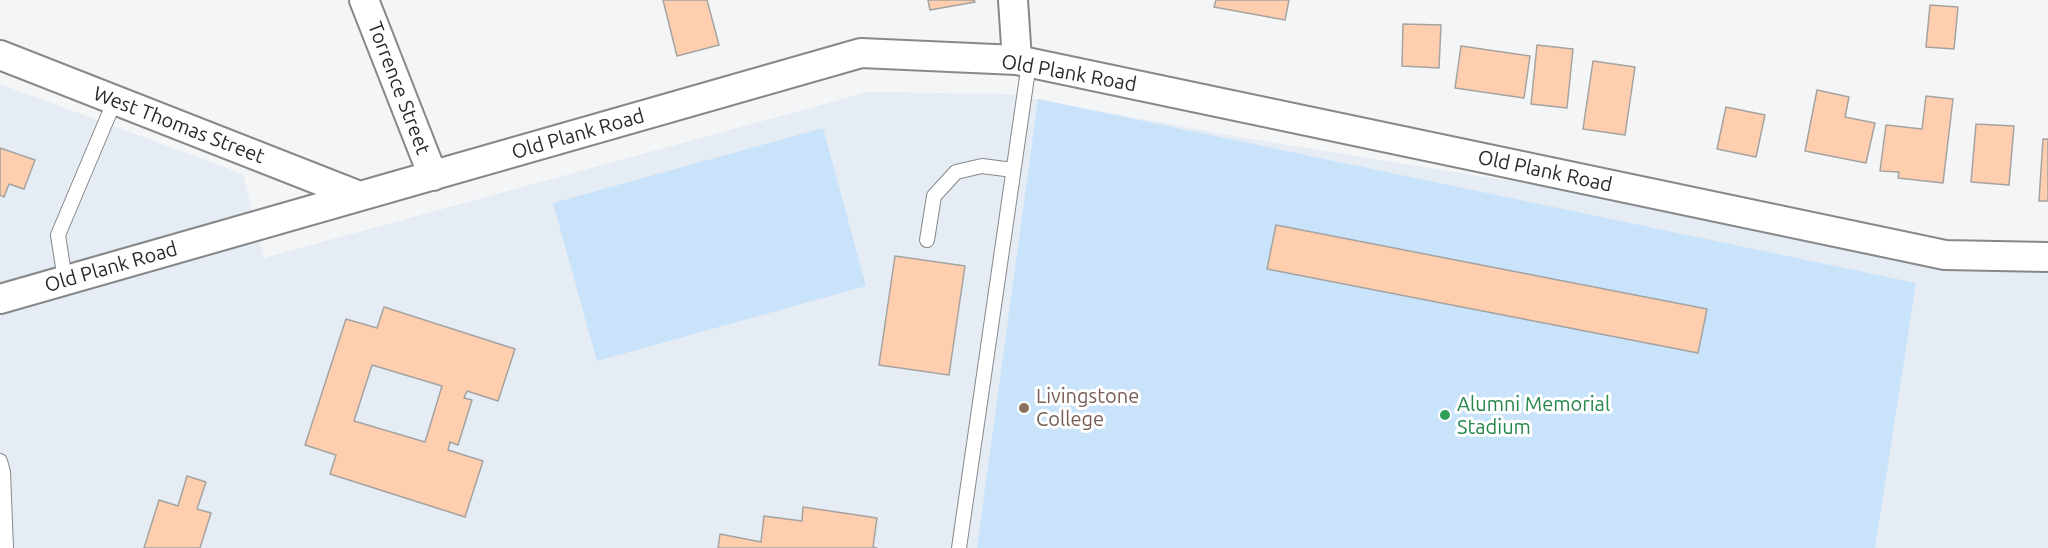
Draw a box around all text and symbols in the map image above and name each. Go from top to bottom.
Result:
street label: Torrence Street [363,18,435,158]
street label: Old Plank Road [1000,49,1138,97]
street label: West Thomas Street [90,81,268,169]
street label: Old Plank Road [509,104,647,164]
street label: Old Plank Road [1476,145,1614,197]
street label: Old Plank Road [42,237,180,297]
place label: Livingstone College [1036,384,1139,431]
place label: Alumni Memorial Stadium [1457,392,1610,439]
marker: Livingstone College [1017,401,1031,415]
marker: Alumni Memorial Stadium [1438,408,1452,422]

